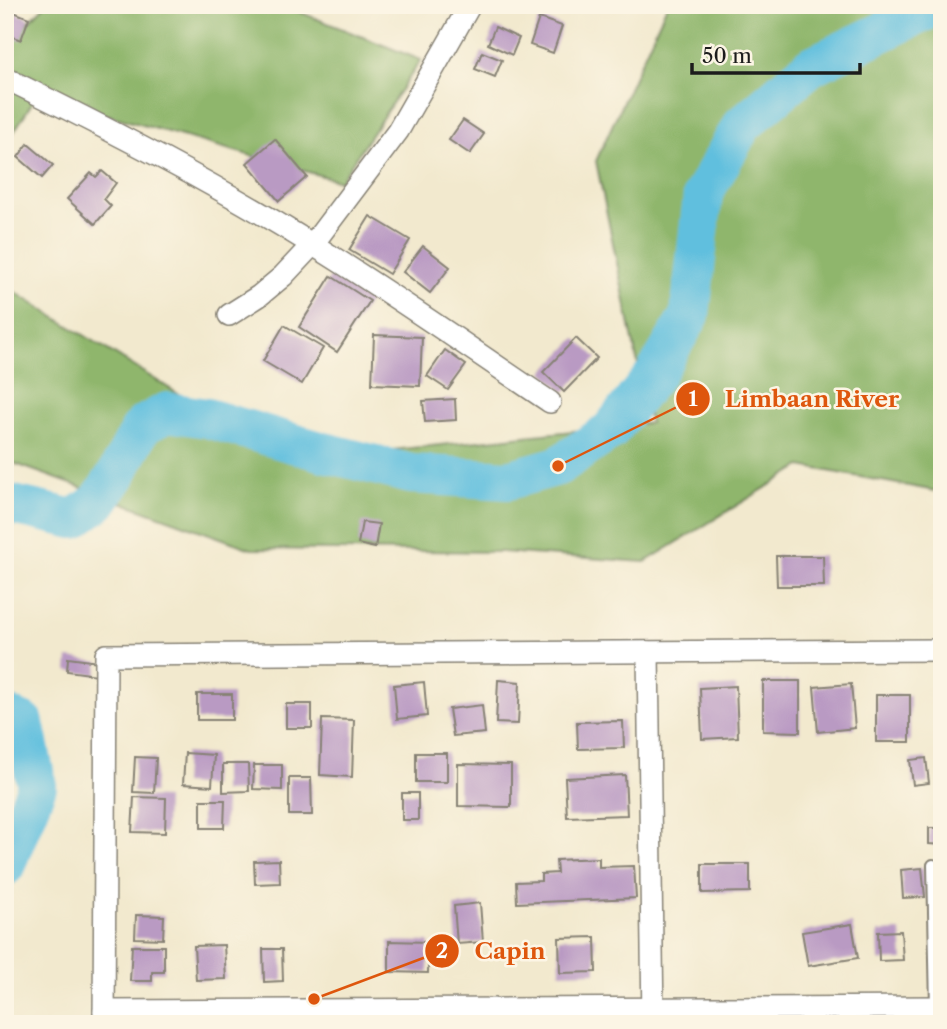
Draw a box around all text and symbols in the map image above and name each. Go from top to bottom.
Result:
scale bar [692,32,860,76]
text: 50 m [702,43,752,68]
callout: Limbaan River [675,377,913,421]
text: Limbaan River [725,385,900,413]
text: 1 [688,386,698,411]
callout: Capin [425,929,559,973]
text: Capin [474,937,546,965]
text: 2 [436,938,448,963]

